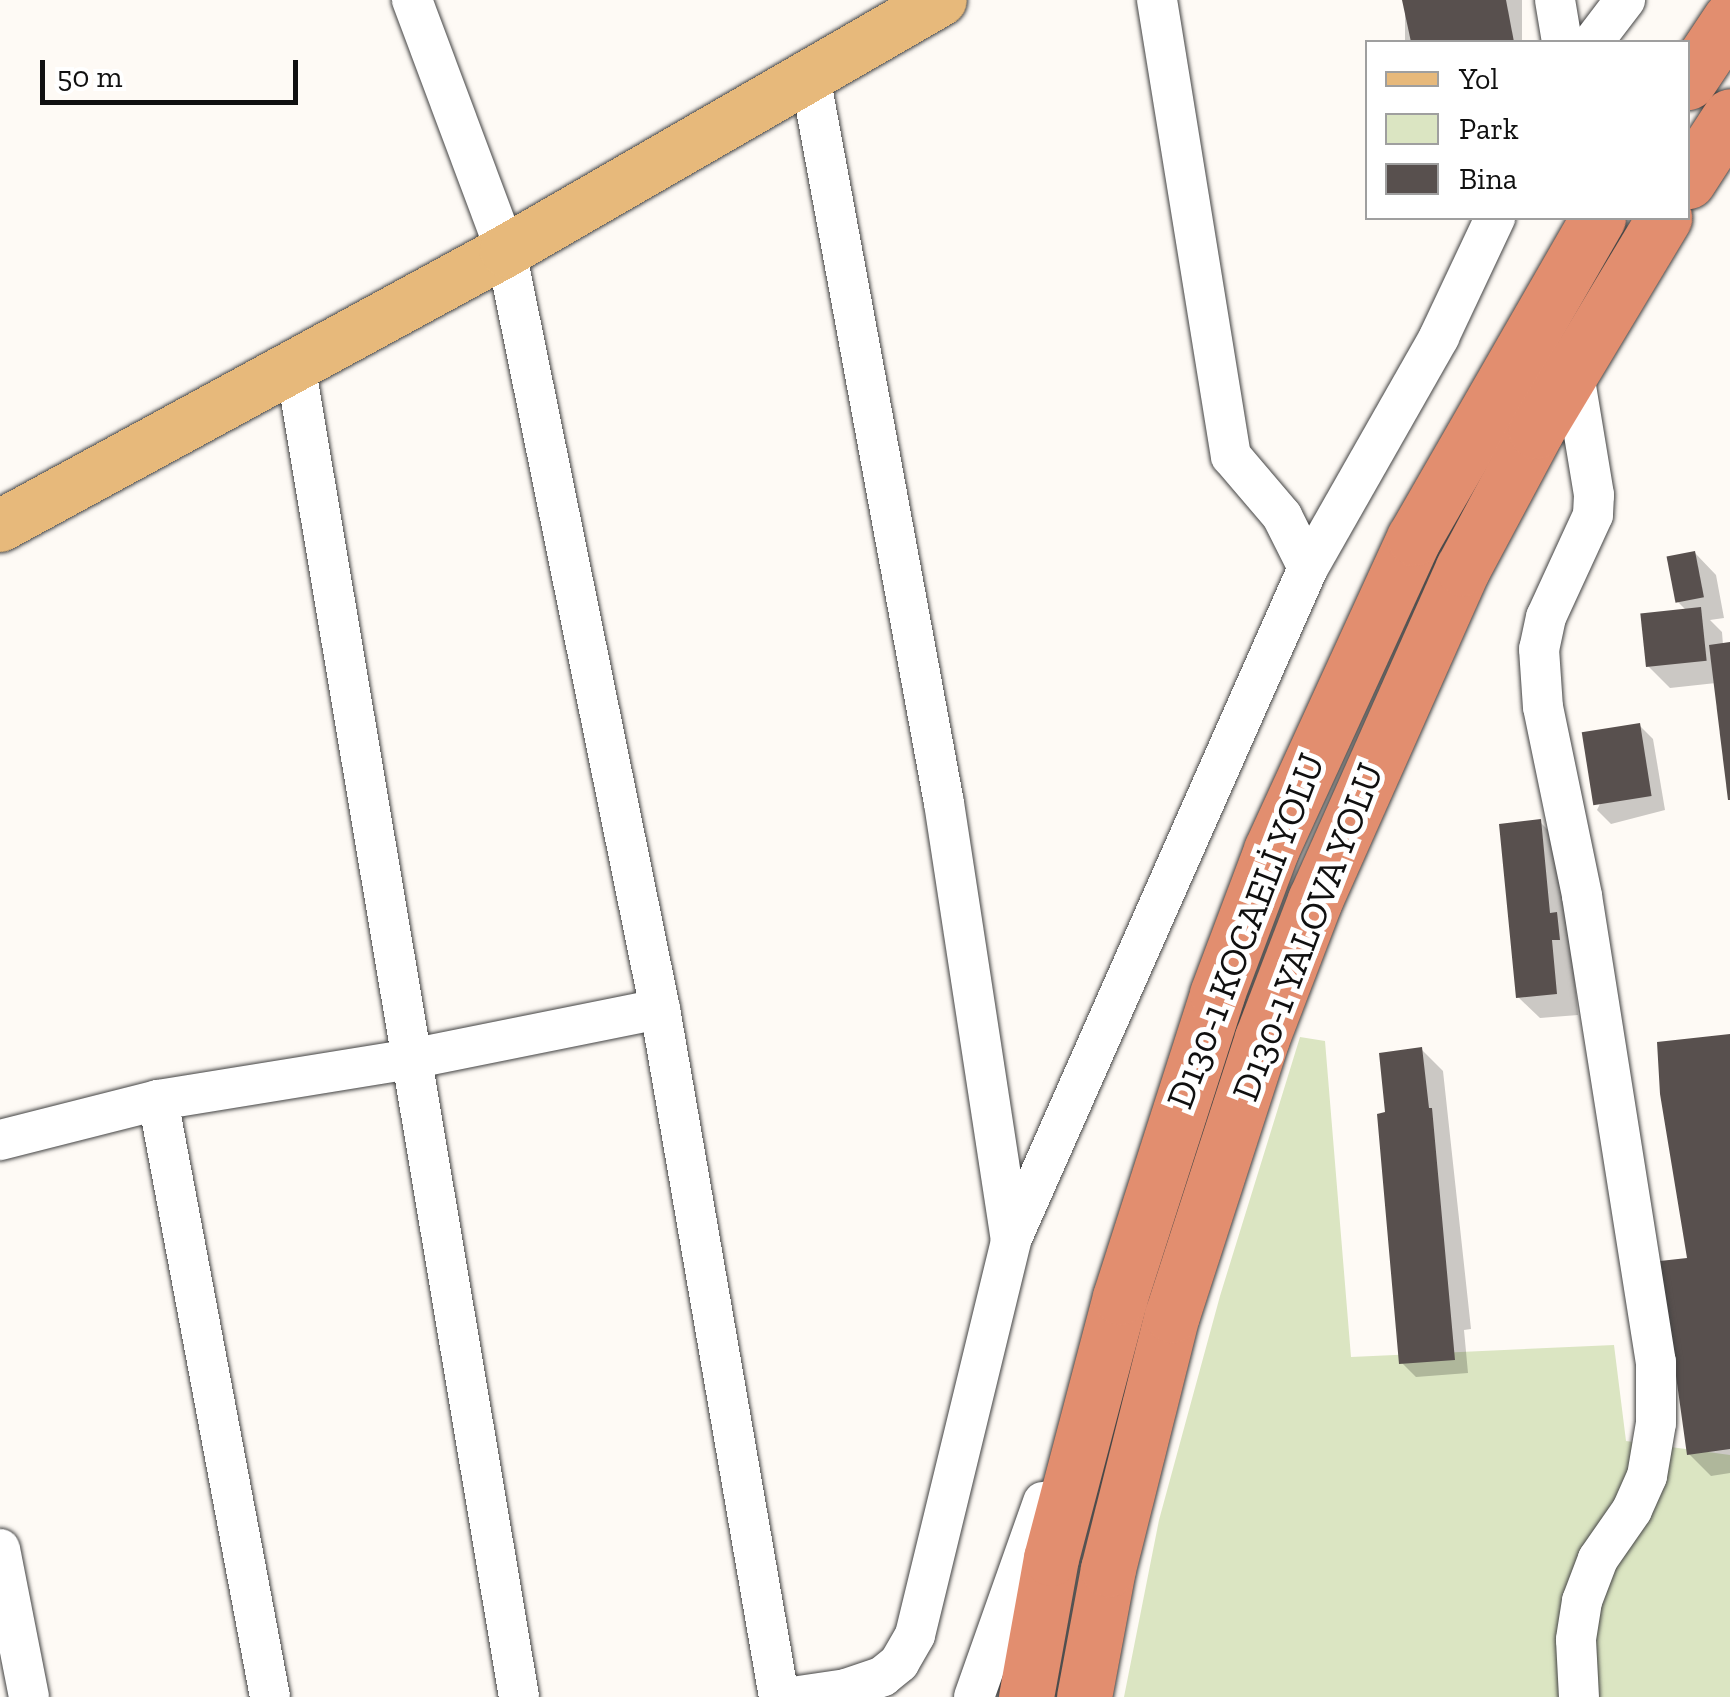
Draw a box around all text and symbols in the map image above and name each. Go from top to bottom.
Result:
scale bar [45,40,302,102]
legend [1365,40,1690,220]
text: 50 m [57,59,122,95]
text: Yol [1459,61,1498,97]
text: Park [1459,111,1519,147]
text: Bina [1459,161,1517,197]
street label: D130-1 KOCAELİ YOLU [1157,746,1335,1116]
street label: D130-1 YALOVA YOLU [1222,755,1394,1109]

